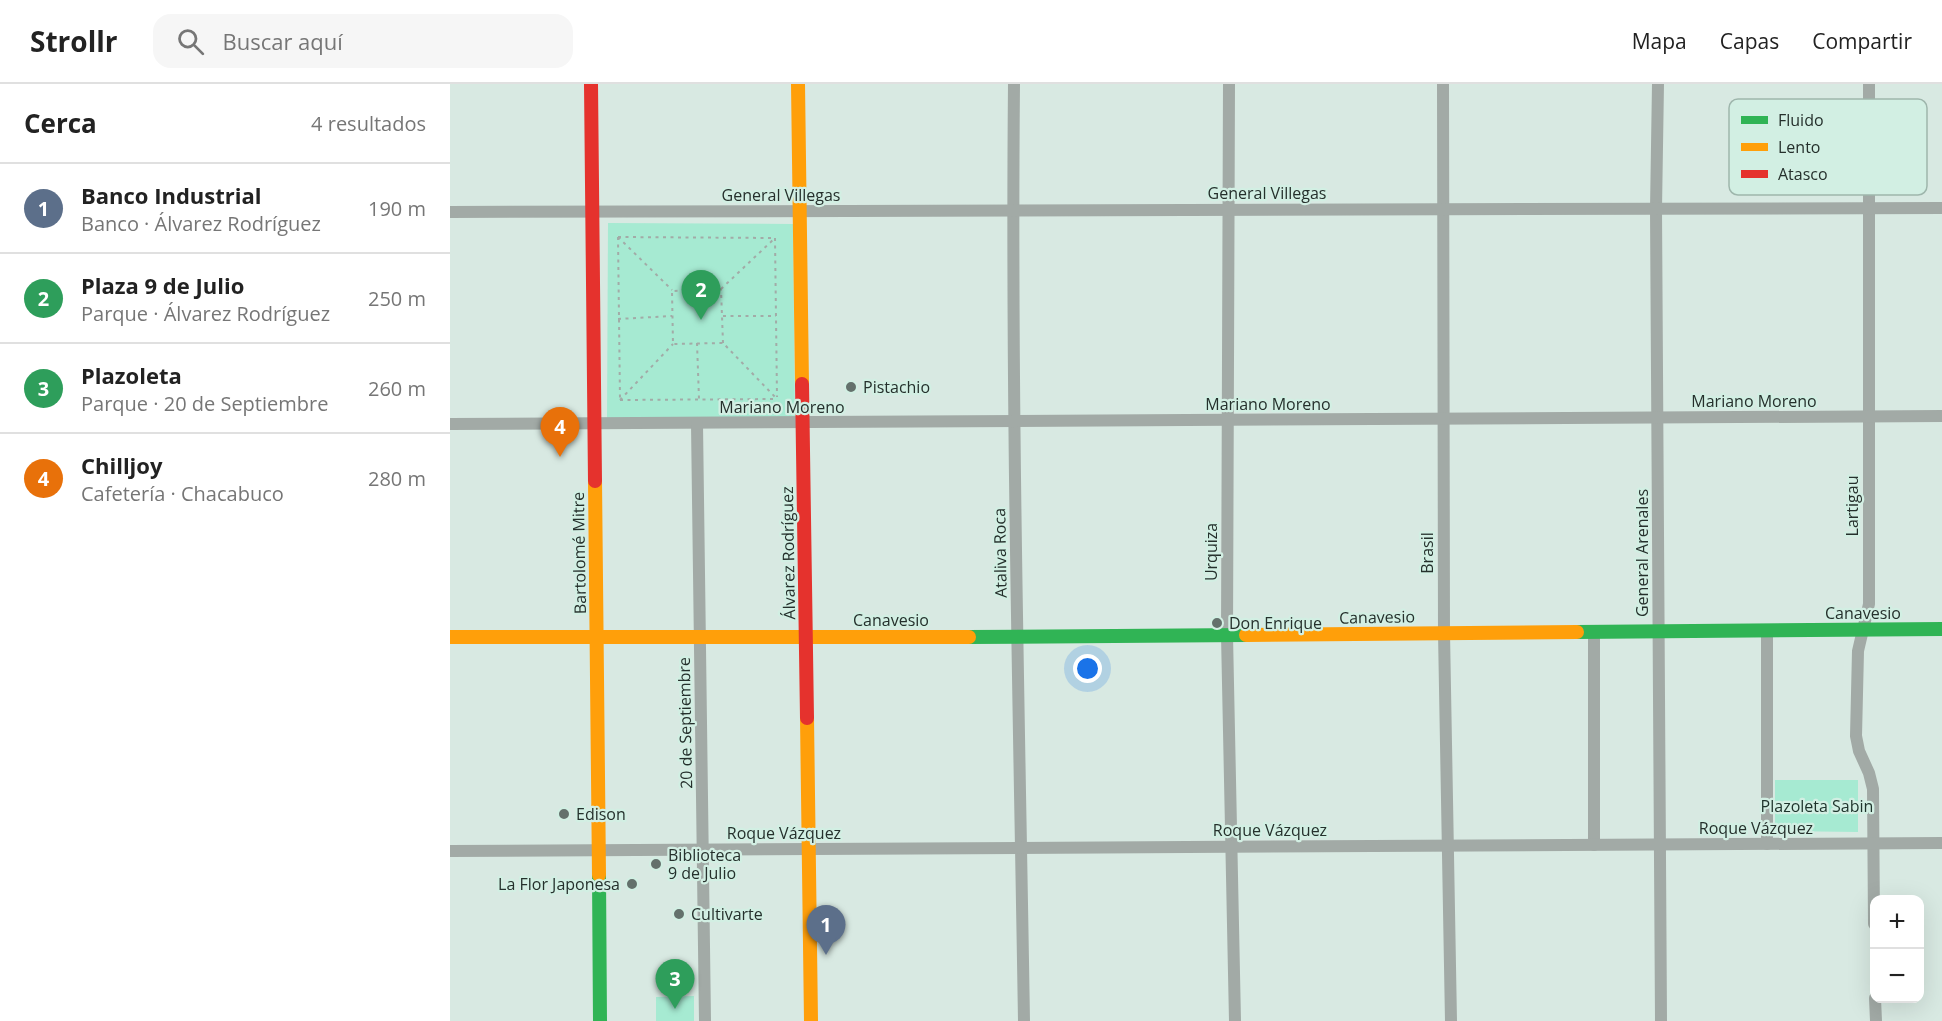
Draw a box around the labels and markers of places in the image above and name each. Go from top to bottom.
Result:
pin: 2 [682,270,720,320]
place label: Pistachio [863,376,930,398]
marker: Pistachio [844,380,858,394]
pin: 4 [540,408,580,457]
place label: Don Enrique [1229,612,1322,634]
marker: Don Enrique [1210,616,1224,630]
place label: Edison [576,803,626,825]
marker: Edison [557,807,571,821]
place label: Biblioteca 9 de Julio [668,844,741,884]
marker: Biblioteca 9 de Julio [649,857,663,871]
place label: La Flor Japonesa [498,873,620,895]
marker: La Flor Japonesa [625,877,639,891]
place label: Cultivarte [691,903,763,925]
pin: 1 [806,906,845,955]
marker: Cultivarte [672,907,686,921]
pin: 3 [656,960,694,1009]

